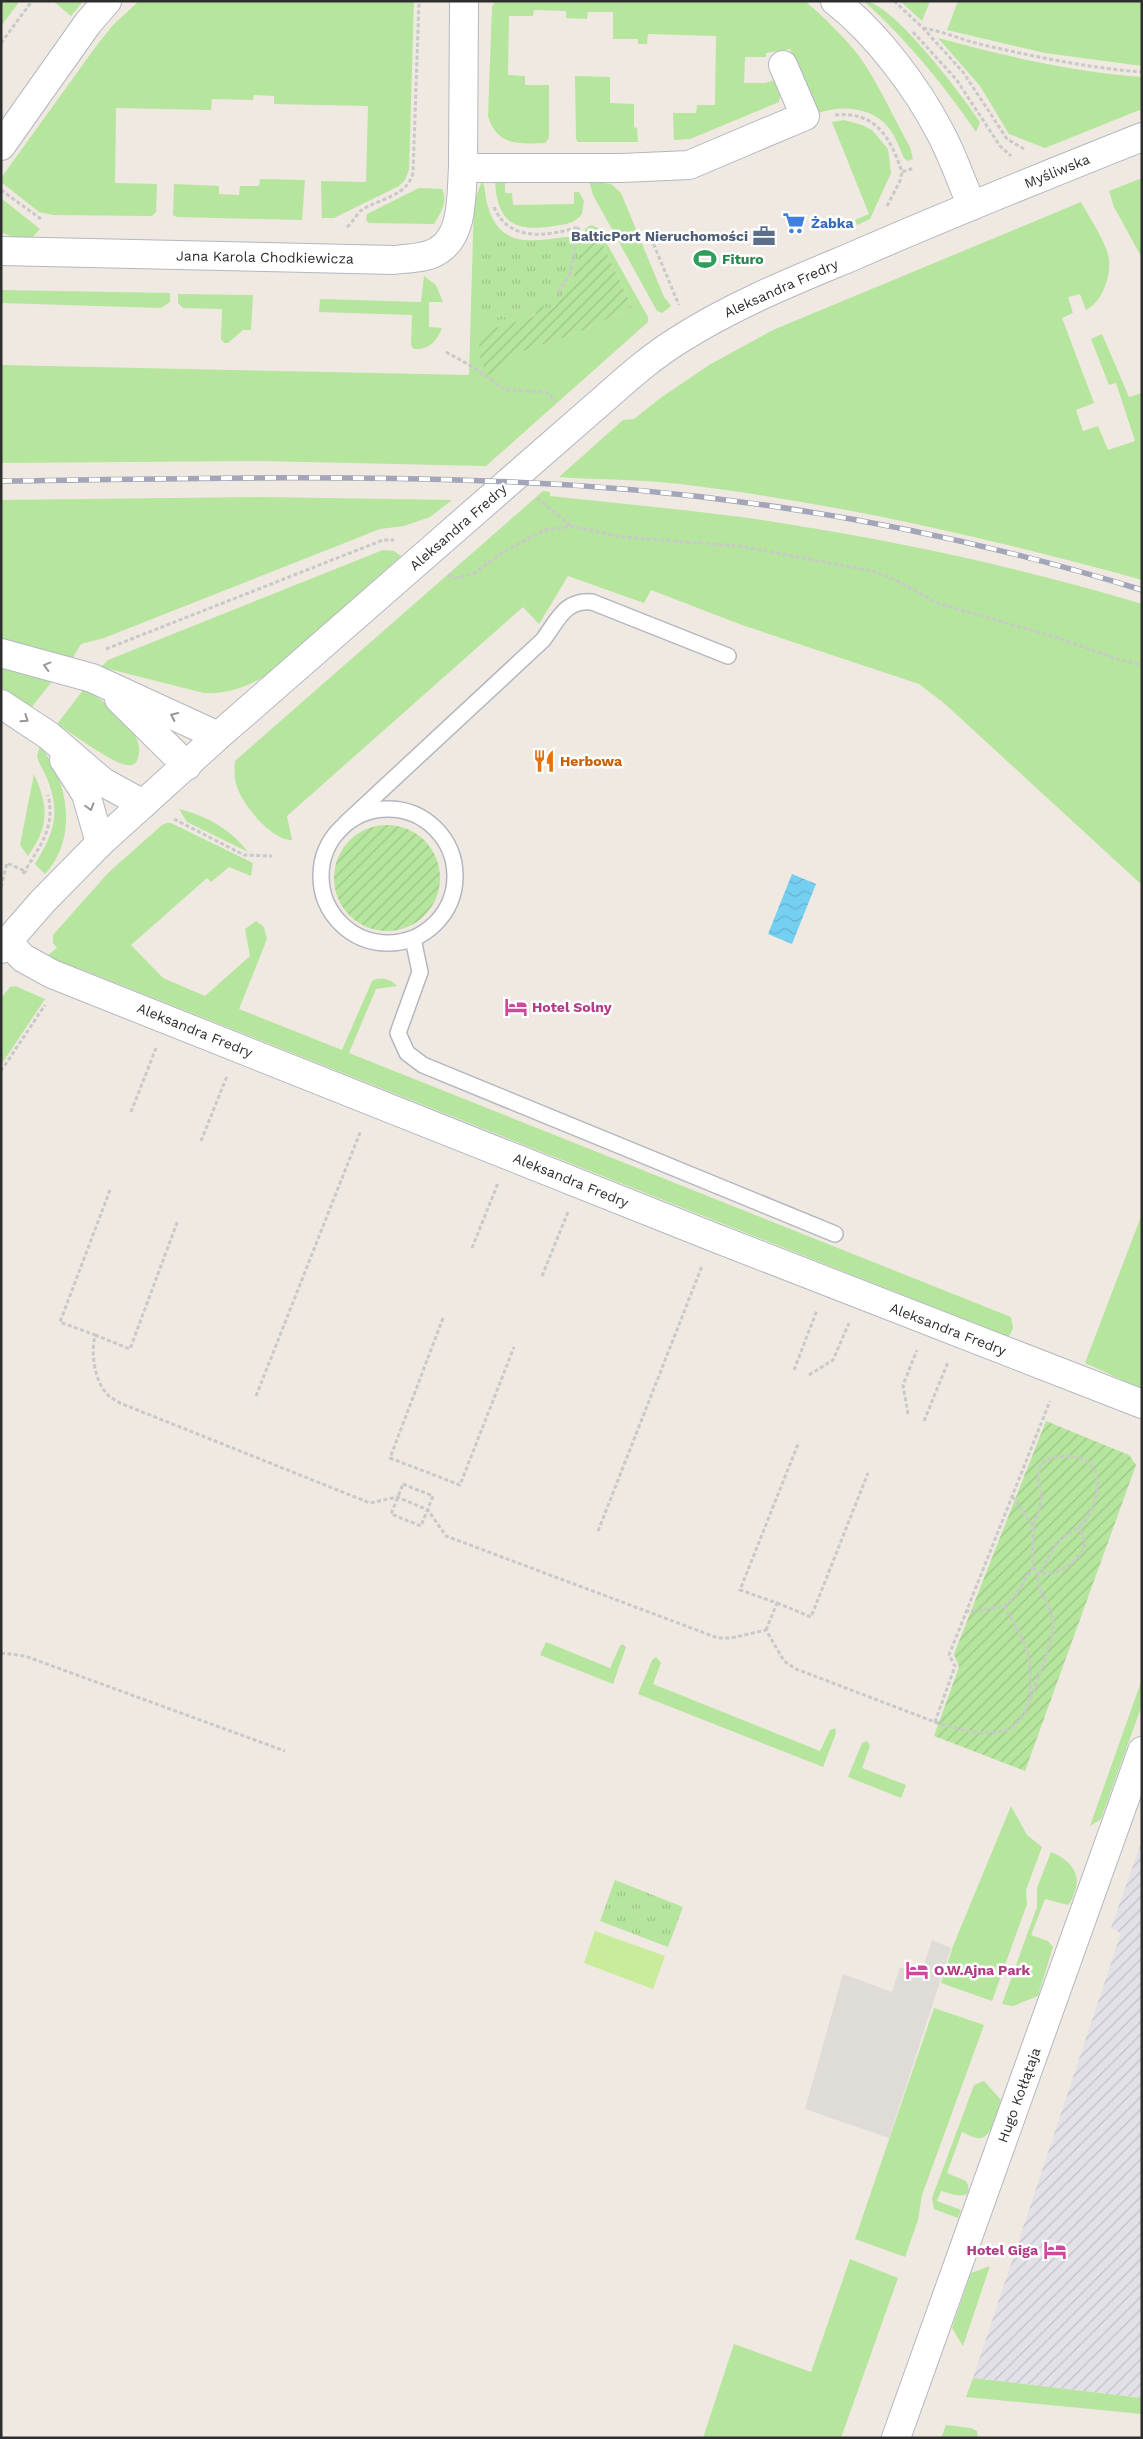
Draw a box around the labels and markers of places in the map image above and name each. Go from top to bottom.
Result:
supermarket icon: Żabka [781,210,807,236]
place label: Żabka [811,215,854,231]
office icon: BalticPort Nieruchomości [751,223,777,249]
place label: BalticPort Nieruchomości [571,228,748,244]
sports icon: Fituro [692,246,718,272]
place label: Fituro [722,251,764,267]
restaurant icon: Herbowa [531,748,557,774]
place label: Herbowa [560,753,623,769]
hotel icon: Hotel Solny [503,994,529,1020]
place label: Hotel Solny [532,999,612,1015]
hotel icon: O.W.Ajna Park [904,1957,930,1983]
place label: O.W.Ajna Park [934,1962,1031,1978]
hotel icon: Hotel Giga [1042,2237,1068,2263]
place label: Hotel Giga [967,2242,1039,2258]

